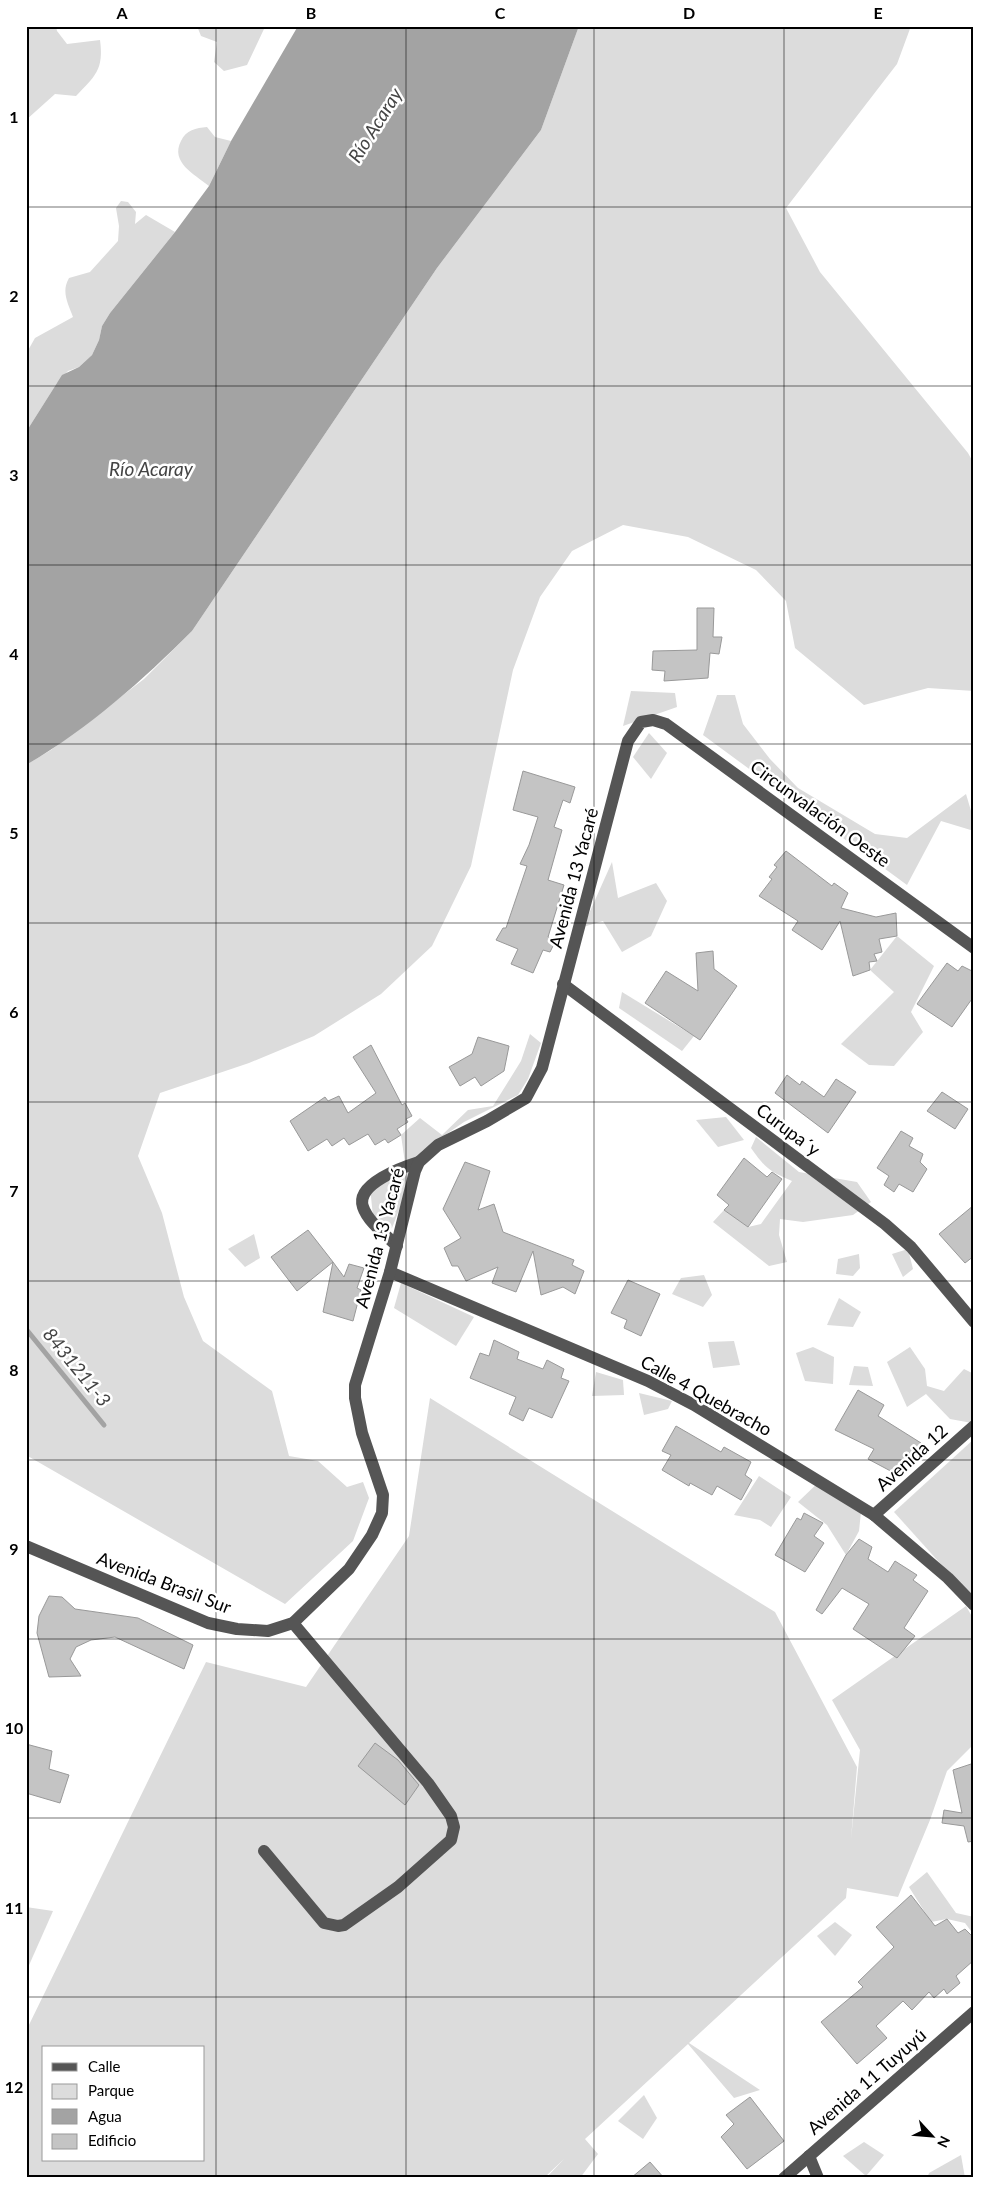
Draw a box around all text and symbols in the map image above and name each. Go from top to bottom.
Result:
text: A [115,3,128,22]
text: B [306,3,316,22]
text: C [495,3,506,22]
text: D [683,3,695,22]
text: E [873,3,883,22]
water label: Río Acaray [343,82,407,166]
text: 1 [9,107,19,126]
text: 2 [9,286,19,305]
water label: Río Acaray [109,457,194,480]
text: 3 [9,465,19,484]
text: 4 [9,644,19,663]
street label: Circunvalación Oeste [746,755,895,871]
street label: Avenida 13 Yacaré [544,805,602,950]
text: 5 [9,823,19,842]
text: 6 [9,1002,19,1021]
street label: Curupa´y [752,1098,825,1161]
street label: Avenida 13 Yacaré [350,1165,408,1310]
text: 7 [9,1181,19,1200]
water label: 8431211-3 [39,1323,116,1411]
street label: Calle 4 Quebracho [637,1350,776,1440]
text: 8 [9,1360,19,1379]
street label: Avenida 12 [871,1419,952,1495]
text: 9 [9,1539,19,1558]
street label: Avenida Brasil Sur [94,1546,235,1618]
text: 10 [5,1718,23,1737]
text: 11 [5,1898,23,1917]
street label: Avenida 11 Tuyuyú [802,2024,930,2139]
legend [42,2046,205,2162]
text: Calle [88,2057,121,2075]
text: 12 [5,2077,23,2096]
text: Parque [88,2081,134,2099]
text: Agua [88,2107,122,2125]
north arrow [908,2112,958,2162]
text: Edificio [88,2131,136,2149]
text: N [934,2133,954,2150]

